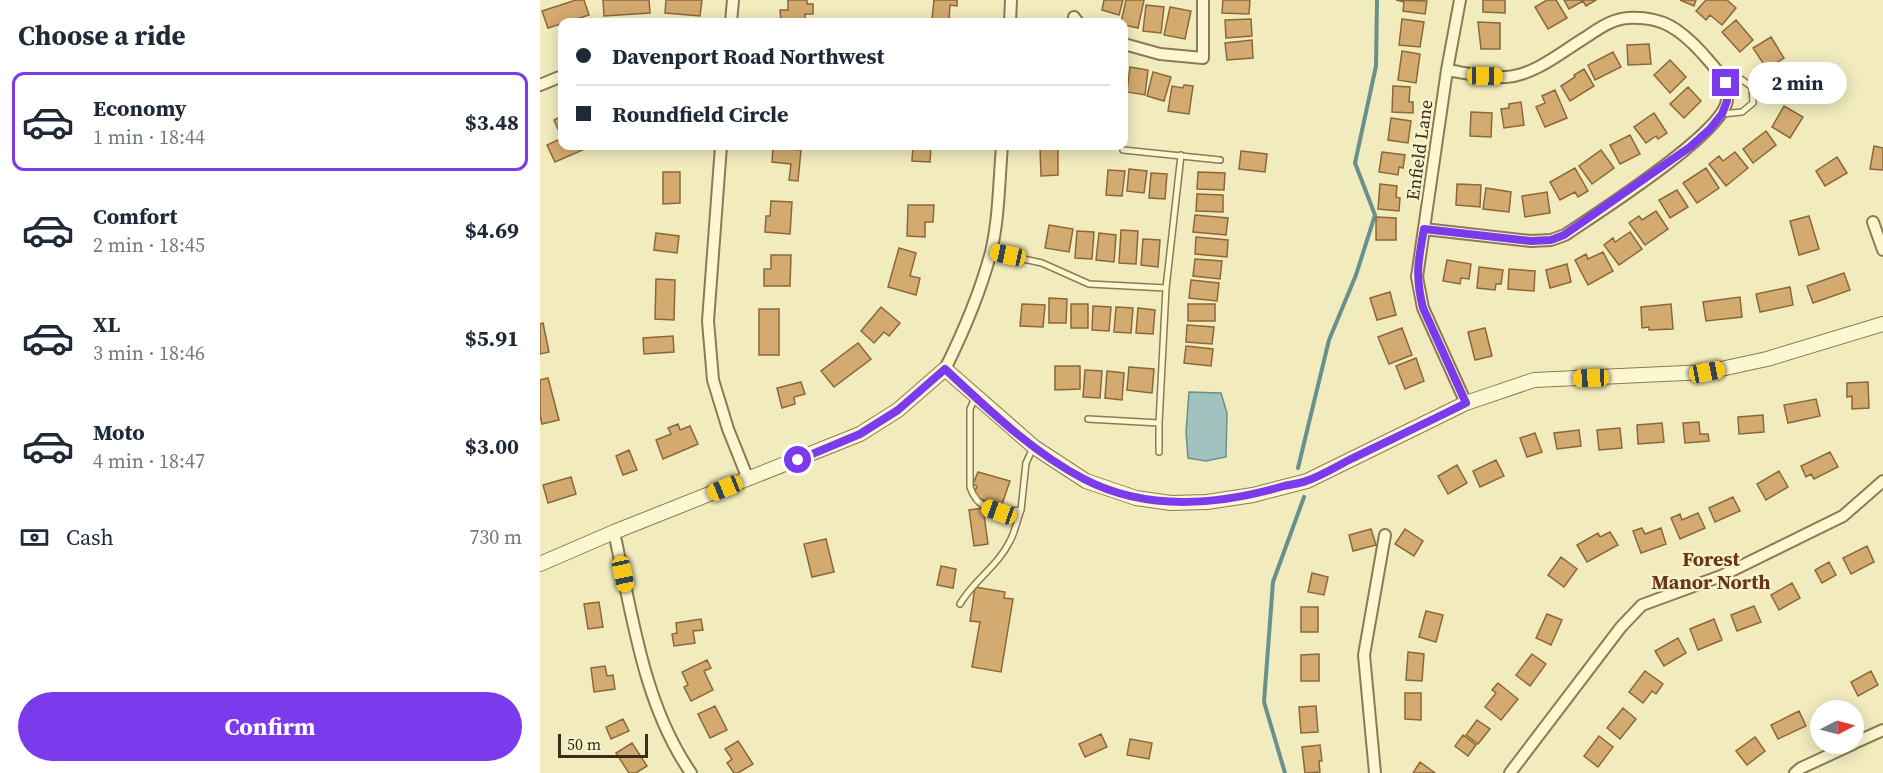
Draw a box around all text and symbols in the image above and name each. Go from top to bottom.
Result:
text: Choose a ride [18,17,186,54]
text: Davenport Road Northwest [612,41,884,71]
callout: 2 min [1747,62,1846,104]
car [1467,67,1503,85]
route end [1712,69,1739,96]
text: 2 min [1772,69,1823,97]
text: Economy [93,93,187,123]
icon: car [21,95,75,149]
street label: Enfield Lane [1400,98,1438,202]
text: Roundfield Circle [612,99,789,129]
text: $3.48 [465,107,519,137]
text: 1 min · 18:44 [93,123,205,151]
text: Comfort [93,201,177,231]
icon: car [21,203,75,257]
text: $4.69 [465,215,519,245]
text: 2 min · 18:45 [93,231,205,259]
car [989,242,1027,268]
text: XL [93,309,120,339]
icon: car [21,311,75,365]
text: $5.91 [465,323,519,353]
text: 3 min · 18:46 [93,339,205,367]
car [1688,360,1726,384]
car [1573,368,1609,388]
text: Moto [93,417,145,447]
icon: car [21,419,75,473]
text: $3.00 [465,431,519,461]
route start [784,446,811,473]
text: 4 min · 18:47 [93,447,205,475]
car [705,473,745,503]
car [979,497,1019,527]
icon: cash [18,521,51,554]
text: Cash [66,522,114,552]
text: 730 m [469,523,522,551]
district label: Forest Manor North [1651,545,1771,596]
car [610,555,636,593]
button: Confirm [18,692,522,761]
north arrow [1810,700,1864,754]
map controls [1810,700,1864,754]
scale bar [558,731,648,758]
text: 50 m [567,733,601,755]

